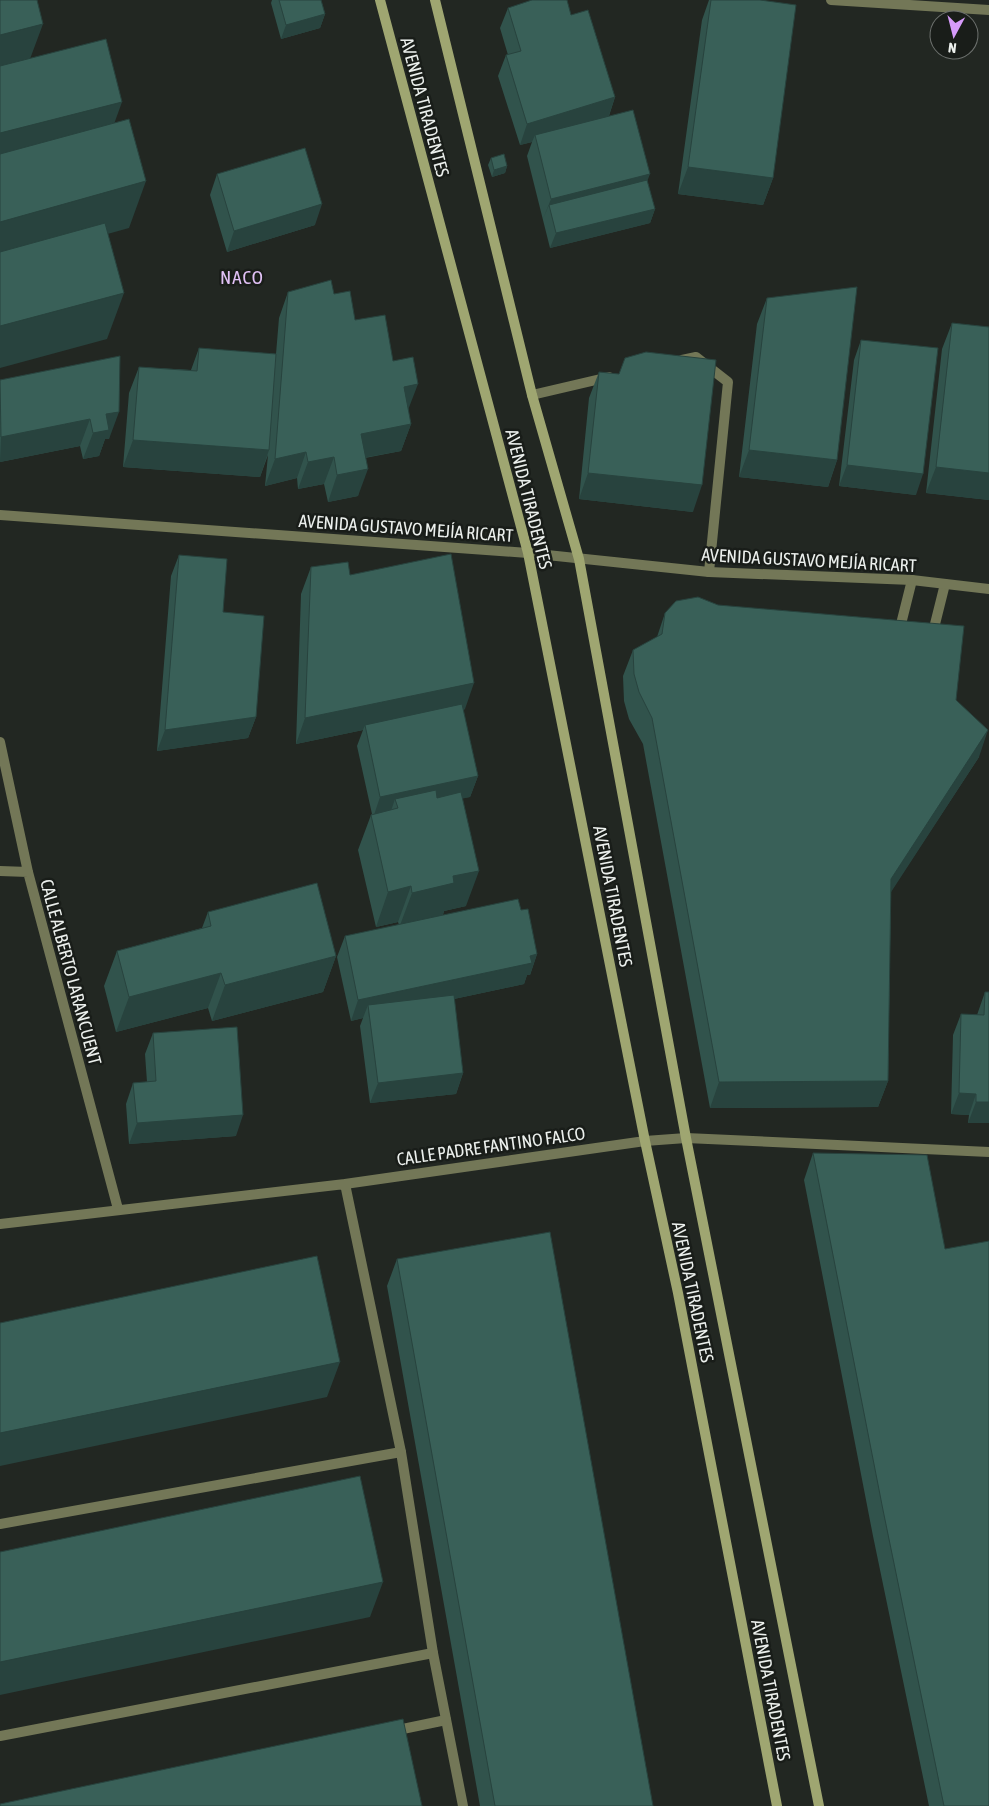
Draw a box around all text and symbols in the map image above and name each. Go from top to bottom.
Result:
north arrow [929,10,979,60]
street label: AVENIDA TIRADENTES [396,35,454,179]
text: N [947,39,957,56]
district label: NACO [220,266,264,288]
street label: AVENIDA TIRADENTES [501,427,557,571]
street label: AVENIDA GUSTAVO MEJÍA RICART [298,510,514,546]
street label: AVENIDA GUSTAVO MEJÍA RICART [701,544,917,576]
street label: AVENIDA TIRADENTES [589,824,637,969]
street label: CALLE ALBERTO LARANCUENT [36,877,106,1067]
street label: CALLE PADRE FANTINO FALCO [395,1122,587,1170]
street label: AVENIDA TIRADENTES [668,1220,718,1365]
street label: AVENIDA TIRADENTES [747,1618,795,1763]

